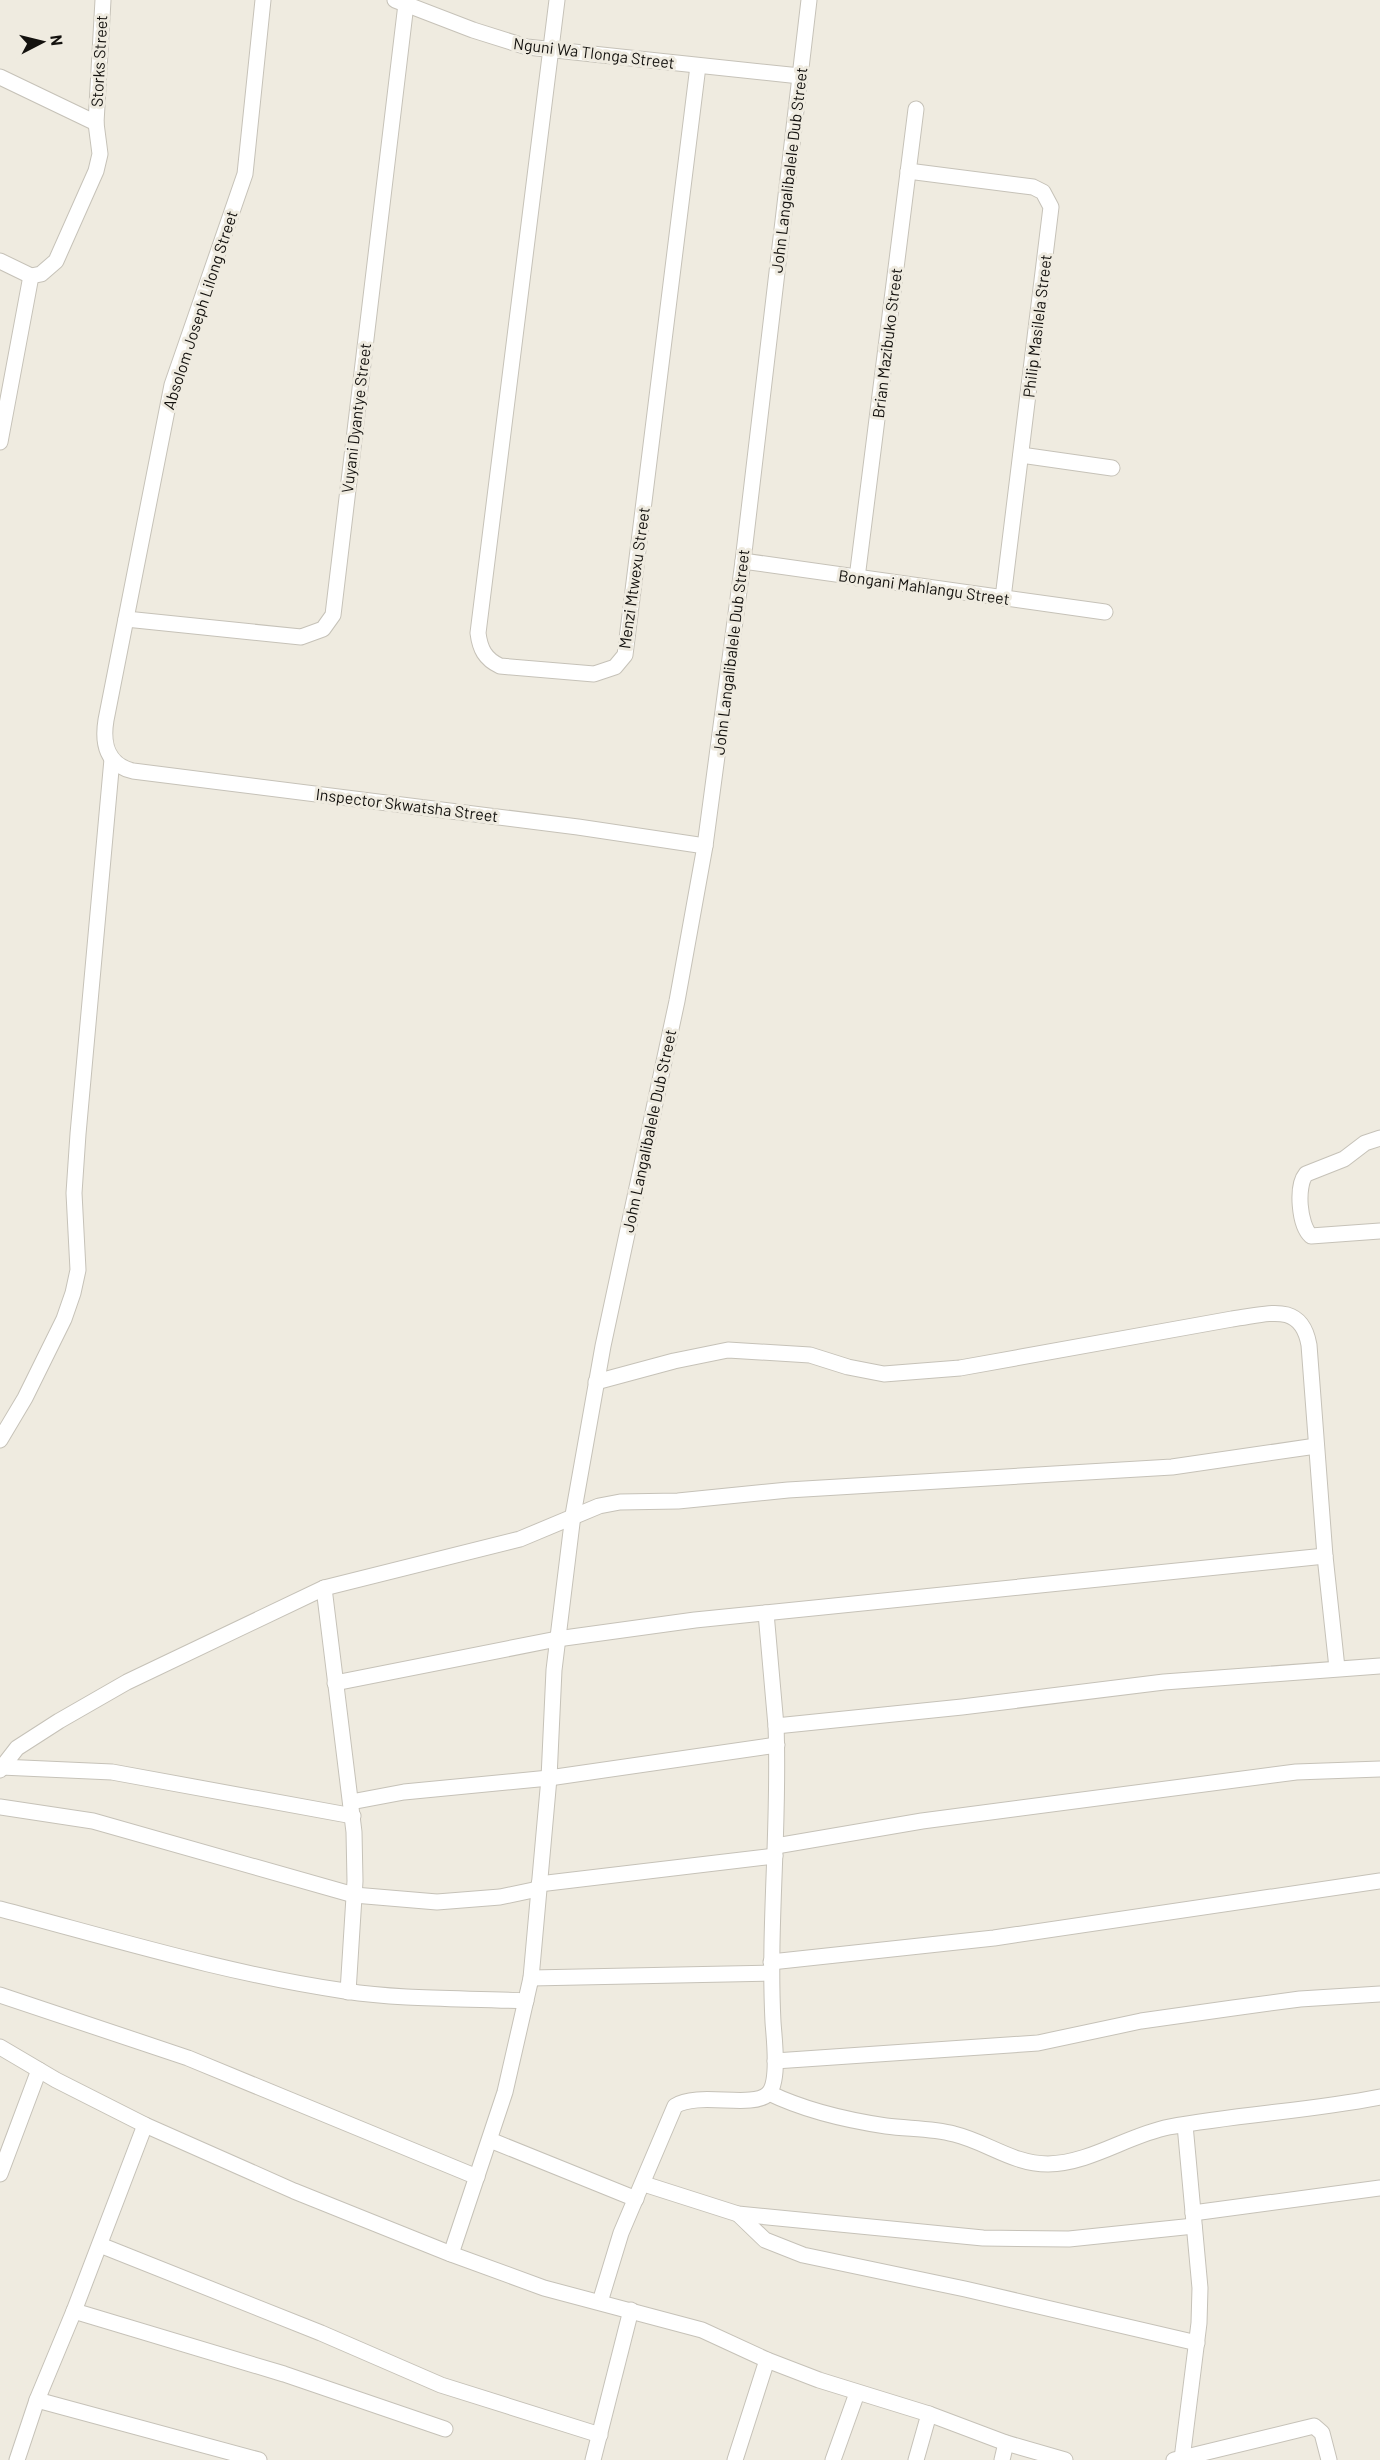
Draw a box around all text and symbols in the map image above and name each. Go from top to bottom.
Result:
north arrow [12,12,72,72]
street label: Storks Street [87,15,110,107]
street label: Nguni Wa Tlonga Street [512,33,676,72]
text: N [47,34,67,47]
street label: John Langalibalele Dub Street [766,66,811,274]
street label: Absolom Joseph Lilong Street [158,208,241,412]
street label: Philip Masilela Street [1018,253,1055,399]
street label: Brian Mazibuko Street [868,267,905,419]
street label: Vuyani Dyantye Street [337,342,374,494]
street label: Menzi Mtwexu Street [614,506,653,650]
street label: John Langalibalele Dub Street [708,548,753,756]
street label: Bongani Mahlangu Street [837,565,1011,608]
street label: Inspector Skwatsha Street [315,784,499,825]
street label: John Langalibalele Dub Street [618,1028,679,1234]

